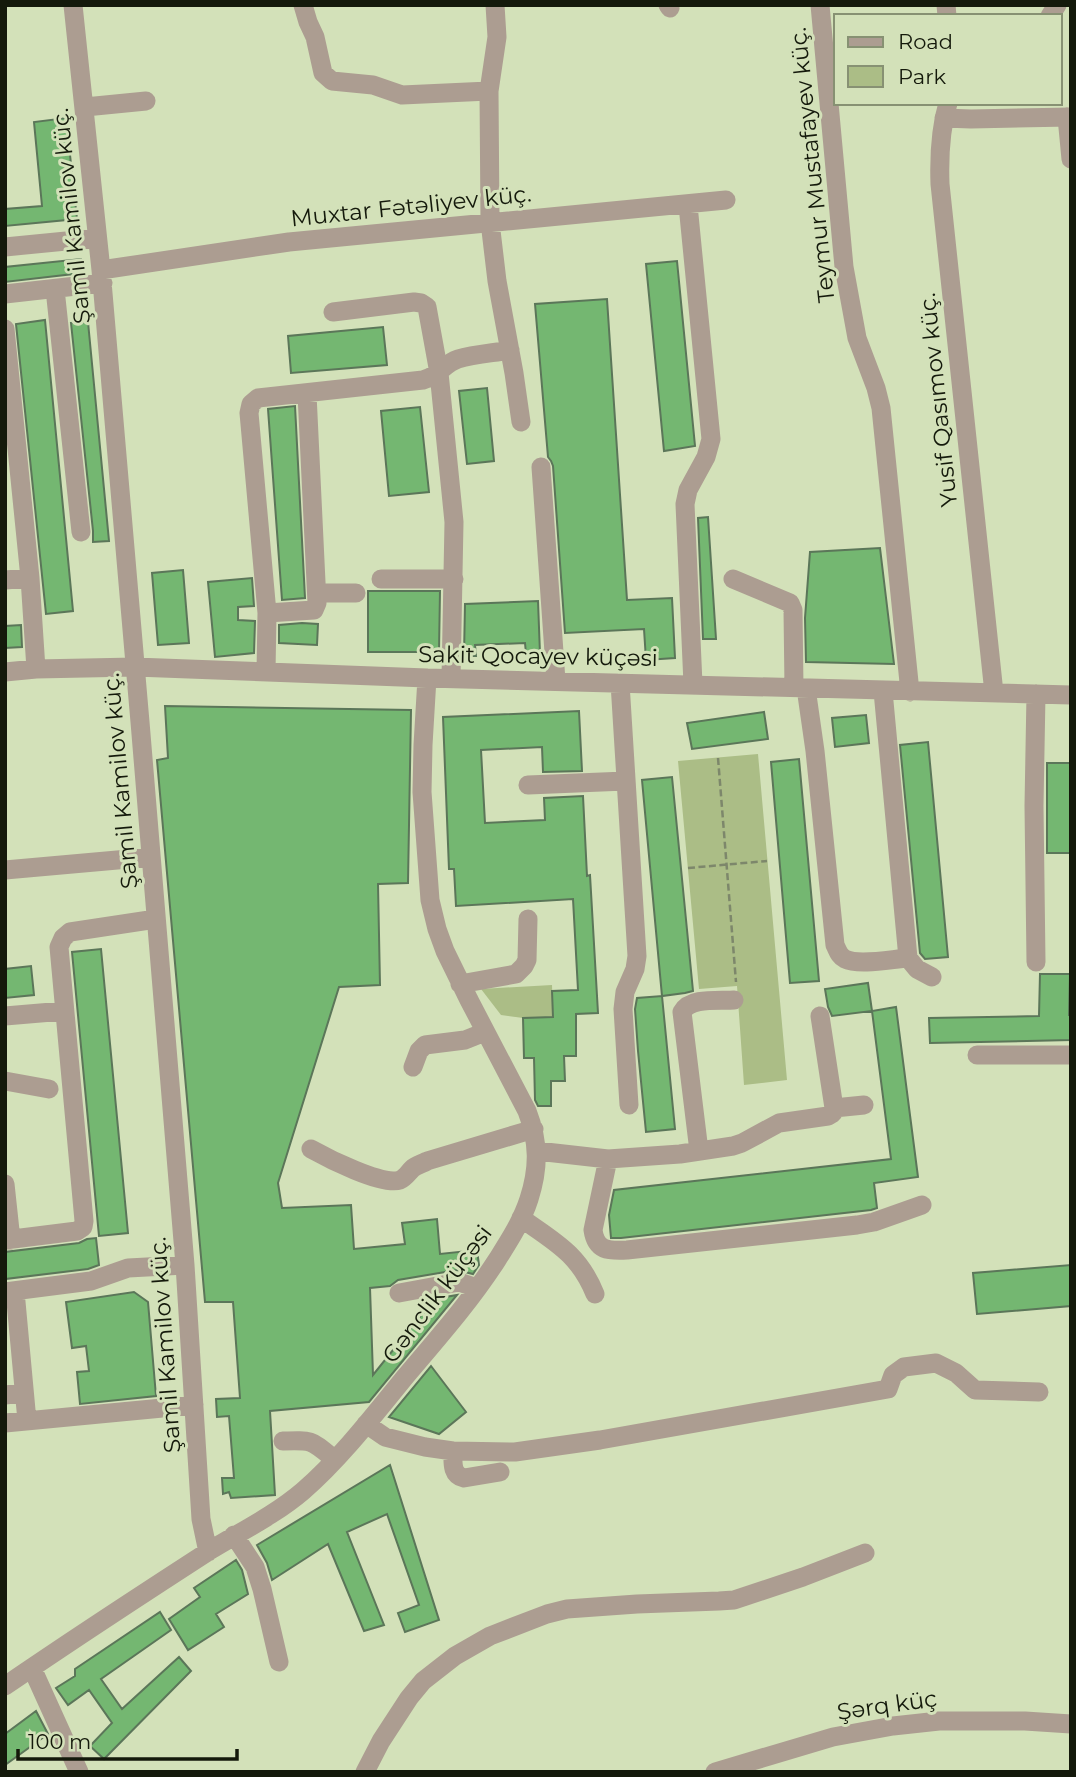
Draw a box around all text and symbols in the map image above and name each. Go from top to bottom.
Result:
legend [834,14,1062,105]
street label: Teymur Mustafayev küç. [784,26,840,304]
text: Road [898,29,953,54]
text: Park [898,64,946,89]
street label: Şamil Kamilov küç. [46,107,96,325]
street label: Muxtar Fətəliyev küç. [289,179,533,233]
street label: Yusif Qasımov küç. [913,292,963,508]
street label: Sakit Qocayev küçəsi [418,640,658,672]
street label: Şamil Kamilov küç. [97,672,143,890]
street label: Gənclik küçəsi [376,1220,498,1368]
street label: Şamil Kamilov küç. [143,1236,187,1454]
street label: Şərq küç [835,1684,939,1726]
scale bar [18,1718,236,1762]
text: 100 m [28,1729,91,1754]

